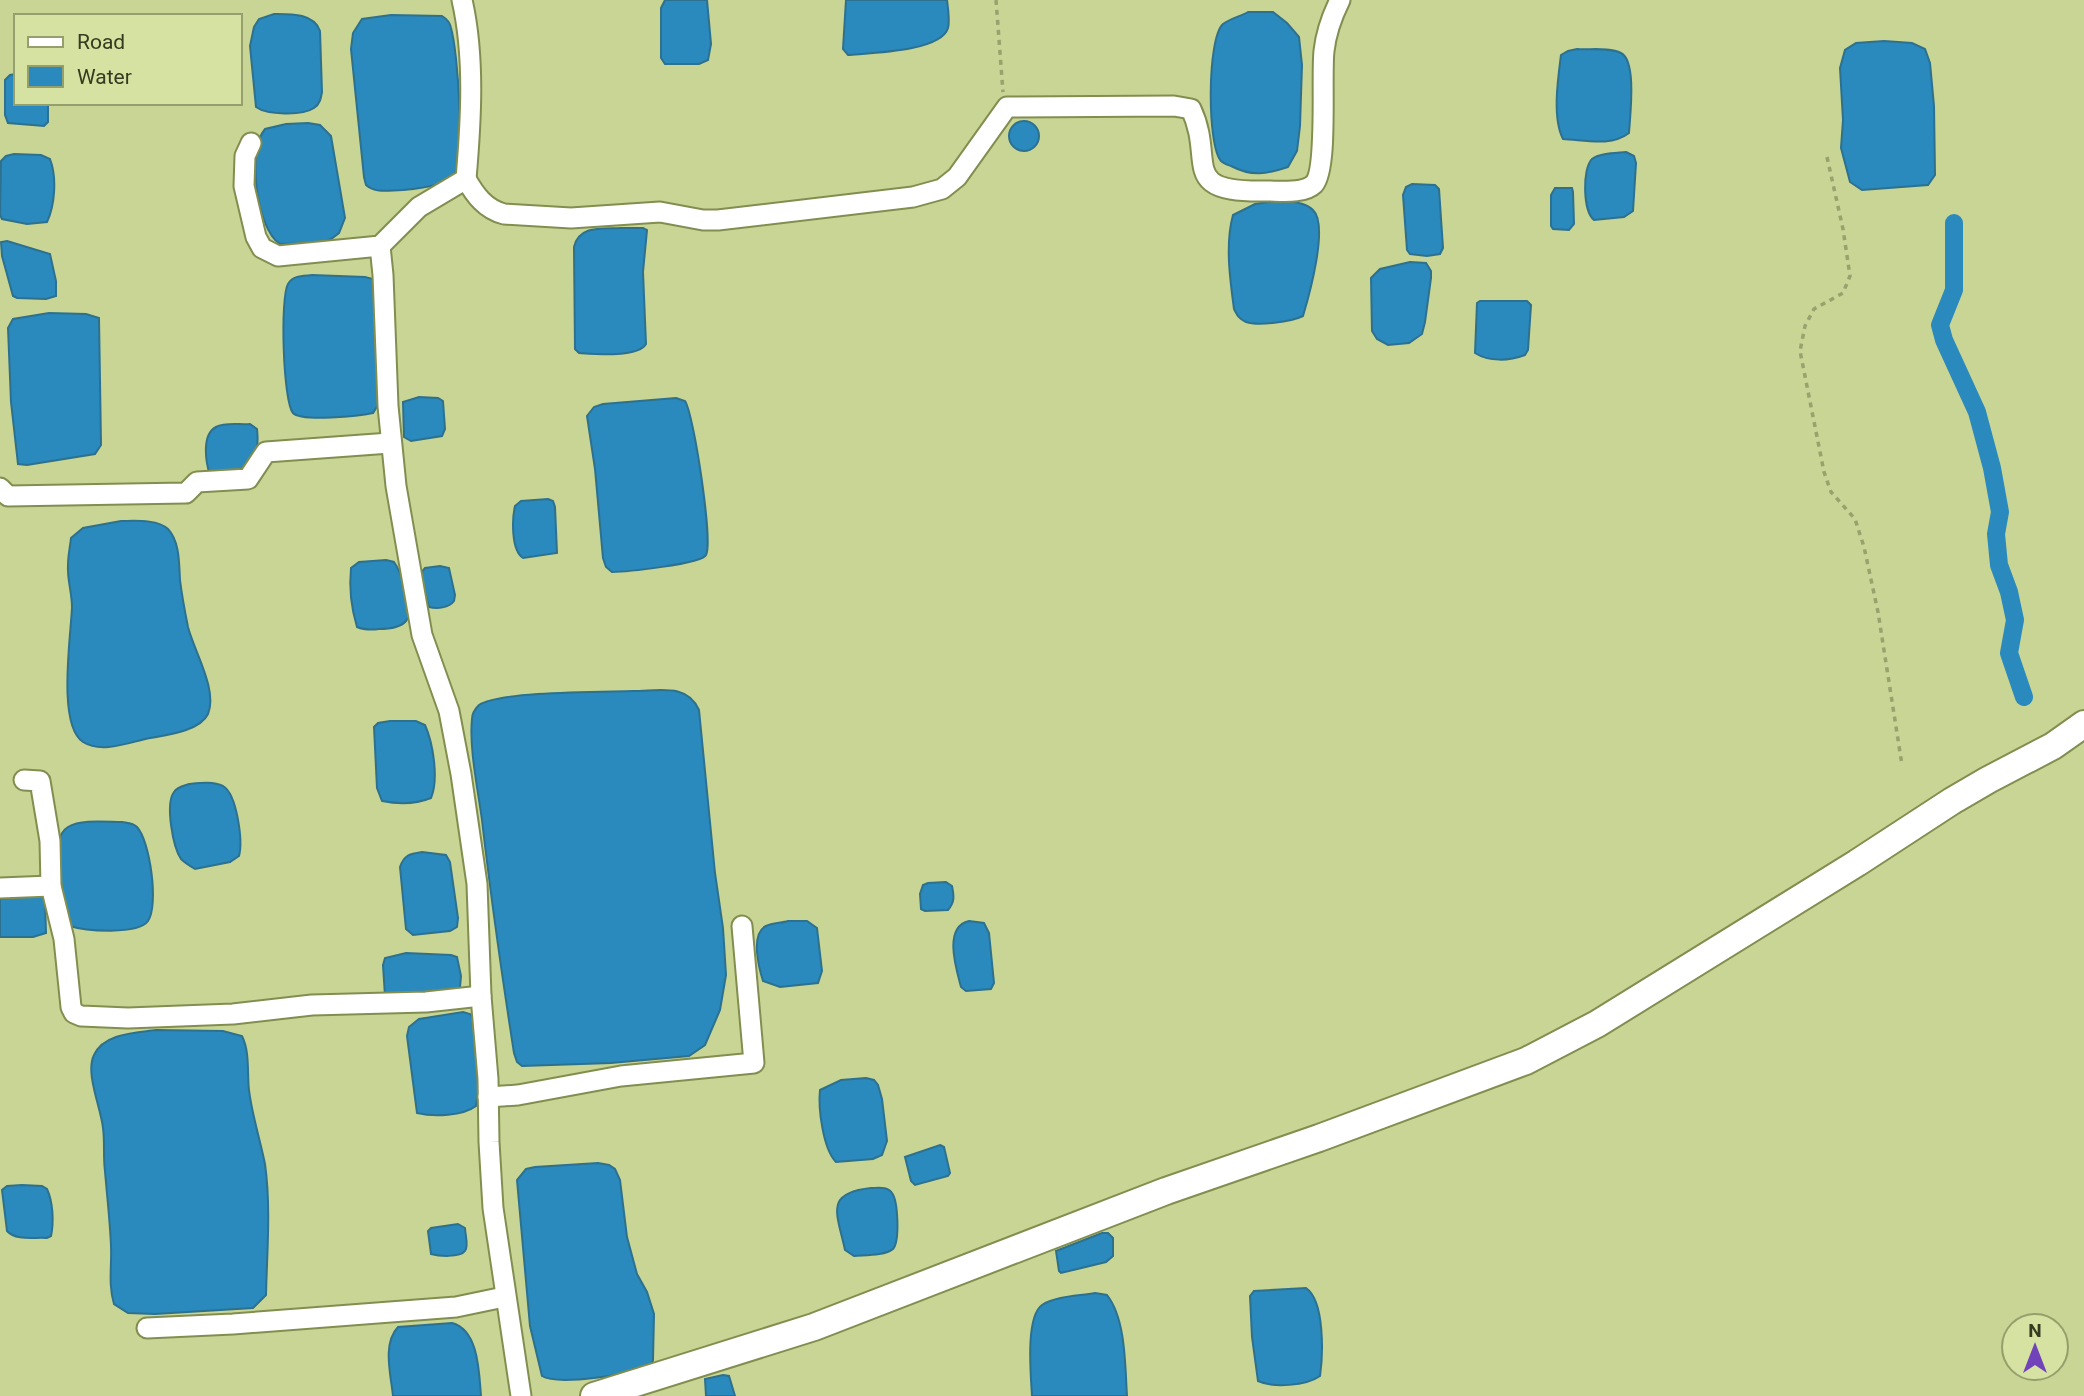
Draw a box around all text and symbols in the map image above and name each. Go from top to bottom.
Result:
legend [14,14,242,105]
text: Road [77,30,125,54]
text: Water [77,65,132,89]
north arrow [2000,1312,2070,1382]
text: N [2028,1319,2042,1342]

